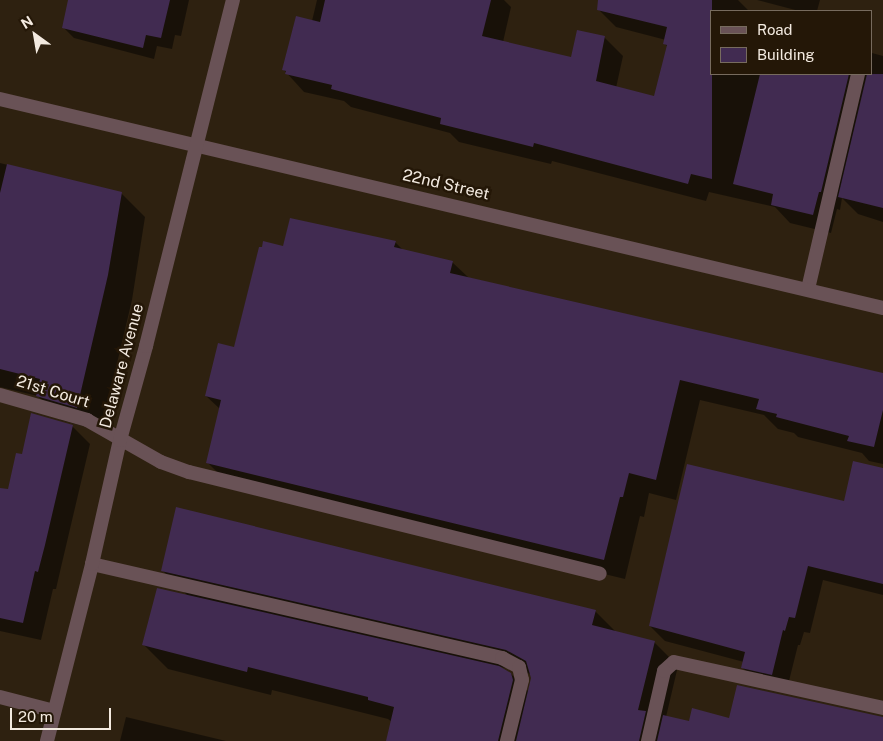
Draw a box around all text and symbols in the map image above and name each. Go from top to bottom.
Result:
north arrow [10,10,60,60]
legend [710,10,873,75]
text: N [18,13,36,32]
text: Road [757,21,793,38]
text: Building [757,46,815,63]
street label: 22nd Street [401,166,491,204]
street label: Delaware Avenue [96,301,148,431]
street label: 21st Court [14,372,92,412]
scale bar [12,698,114,730]
text: 20 m [18,708,53,725]

